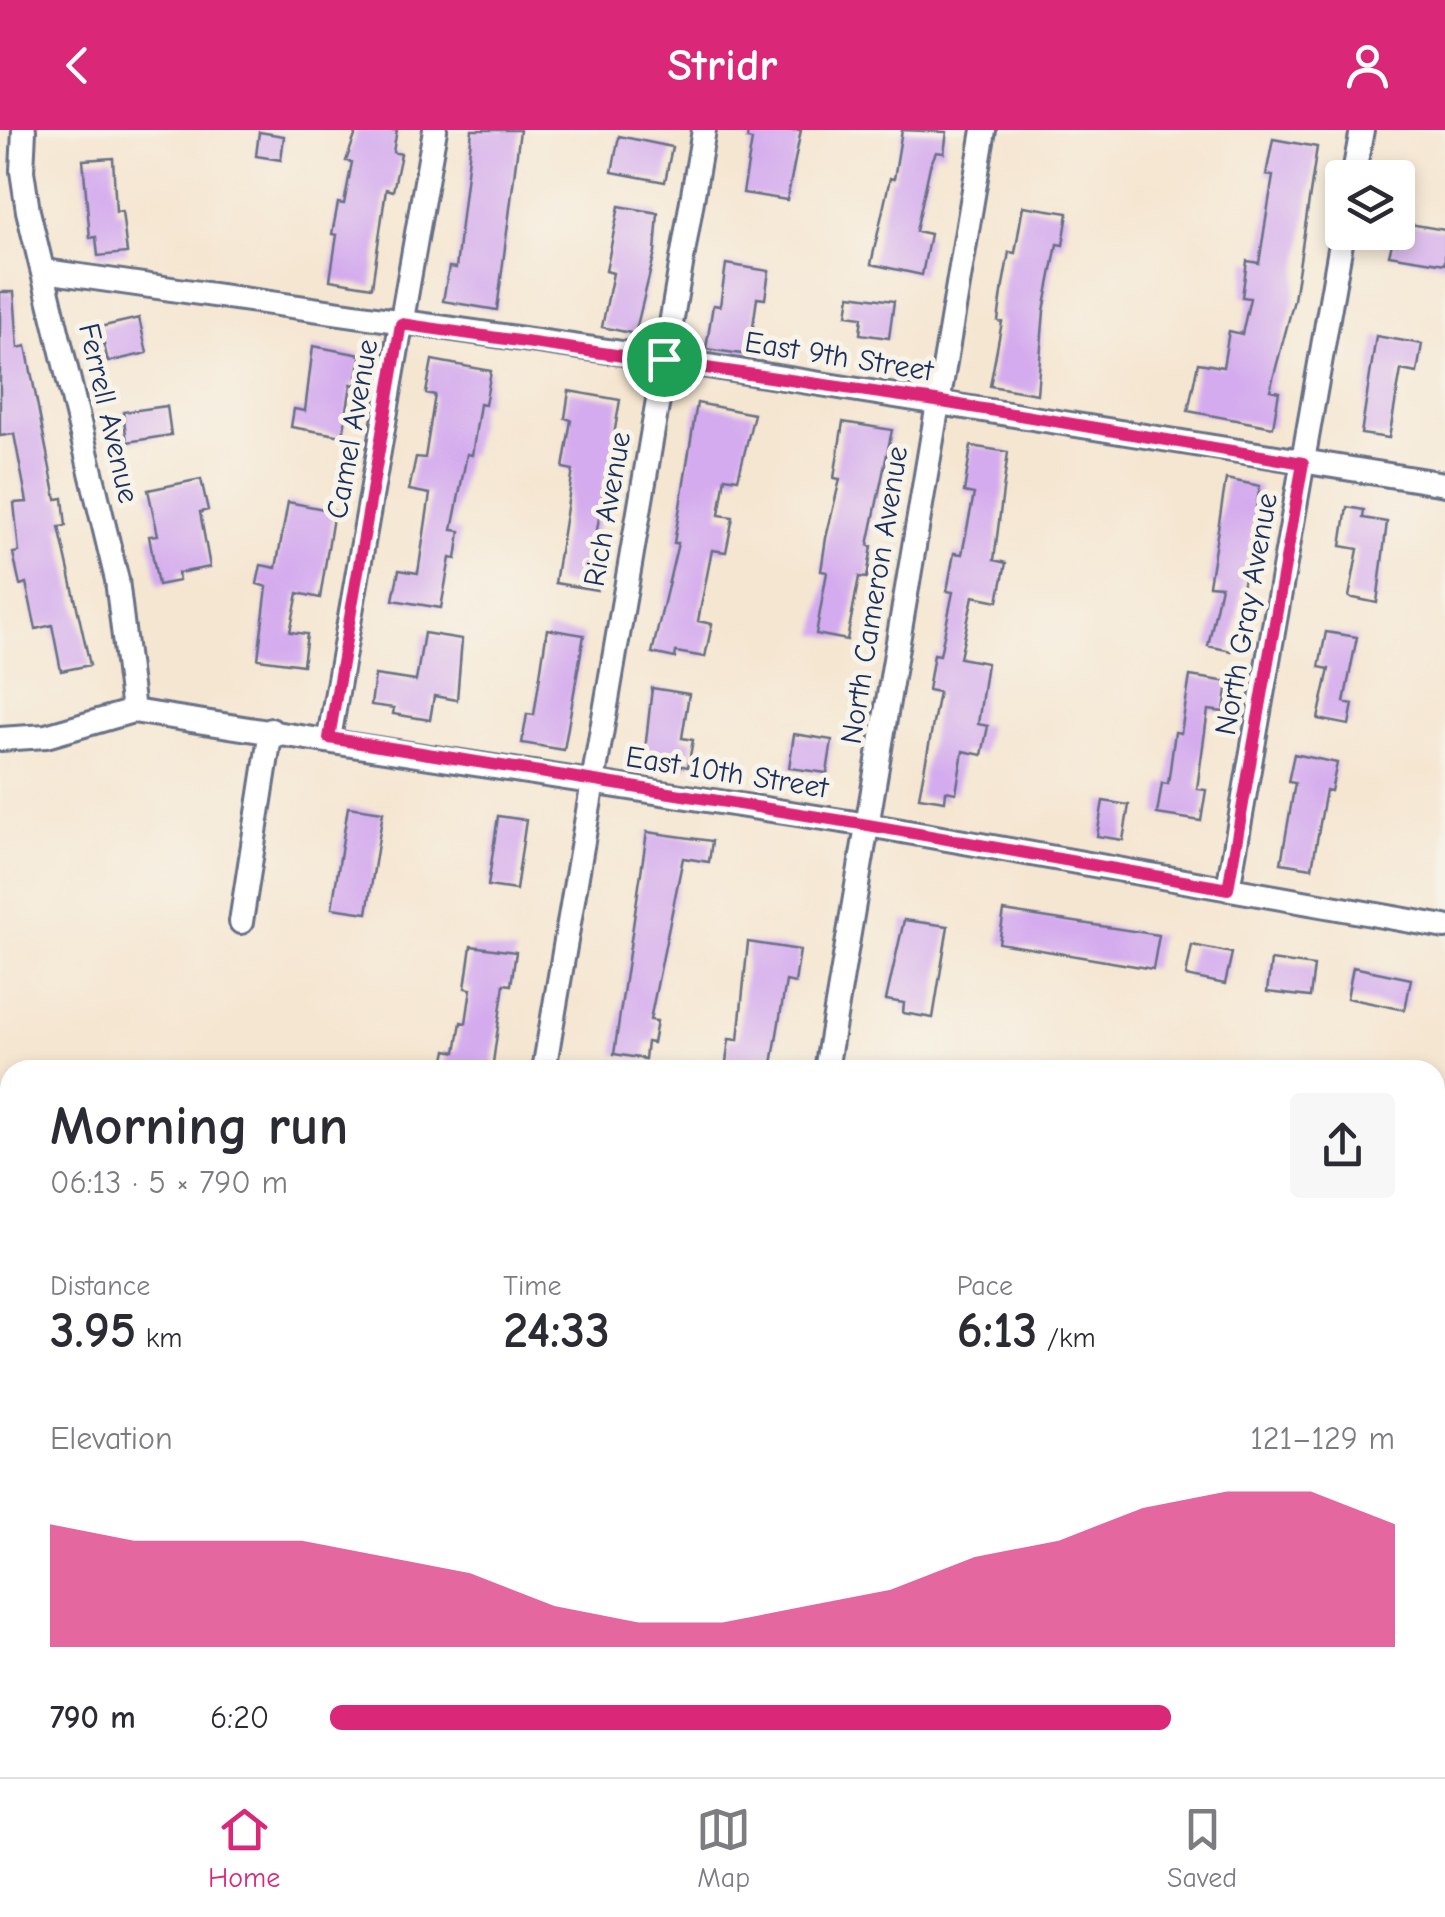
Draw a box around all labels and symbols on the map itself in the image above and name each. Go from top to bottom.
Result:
pin [622,317,707,402]
street label: Ferrell Avenue [71,320,146,506]
street label: East 9th Street [742,324,937,389]
street label: Camel Avenue [319,337,386,522]
street label: Rich Avenue [577,429,638,589]
street label: North Cameron Avenue [834,444,915,747]
street label: North Gray Avenue [1208,490,1285,738]
street label: East 10th Street [623,739,832,806]

